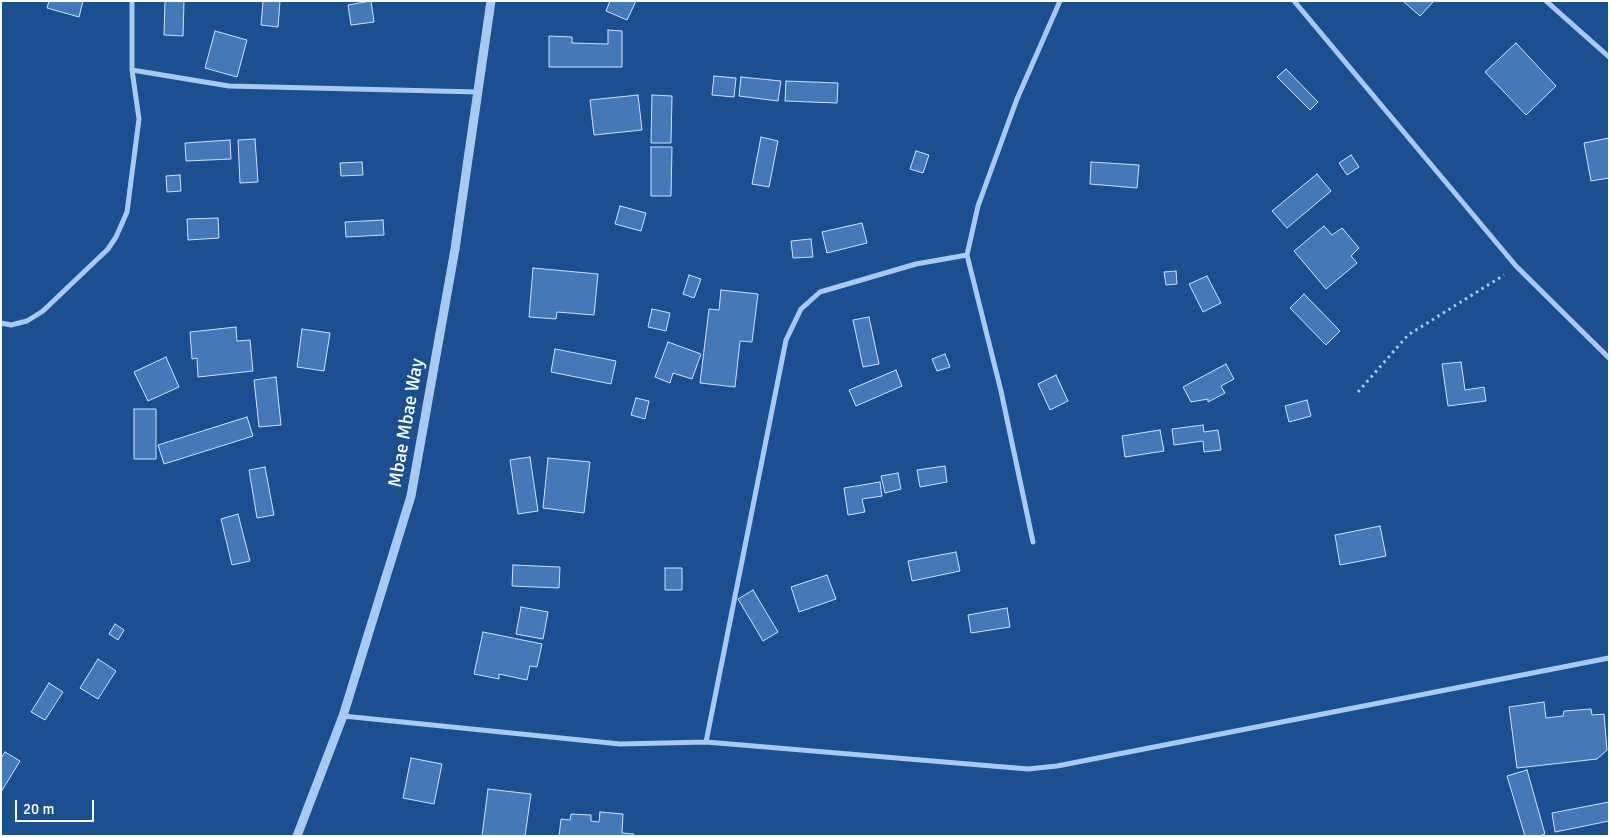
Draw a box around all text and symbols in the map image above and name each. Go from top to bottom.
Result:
street label: Mbae Mbae Way [384,357,430,489]
scale bar [18,790,96,822]
text: 20 m [23,800,54,818]

